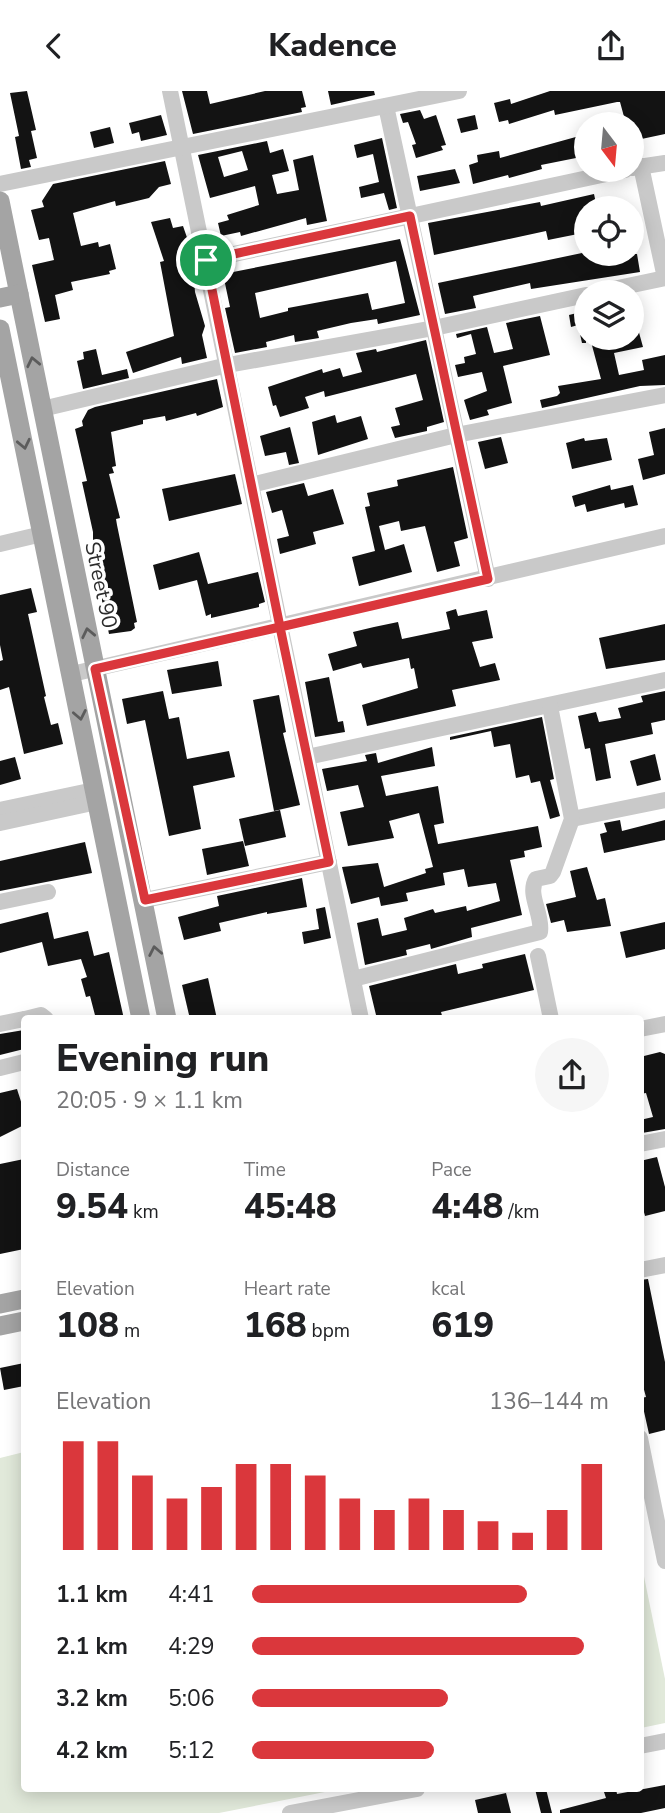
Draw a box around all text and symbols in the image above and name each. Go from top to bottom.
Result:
text: Kadence [268,24,397,67]
icon: back [35,27,73,65]
icon: share [592,27,630,65]
north arrow [574,112,644,182]
map controls [574,112,644,350]
button: locate [574,196,644,266]
pin [176,230,236,290]
icon: arrive [187,241,225,279]
button: layers [574,280,644,350]
one-way arrow [26,356,41,368]
one-way arrow [15,438,30,450]
street label: Street 90 [78,539,124,631]
one-way arrow [81,627,96,639]
one-way arrow [71,709,86,721]
one-way arrow [148,945,163,957]
text: Evening run [56,1033,269,1084]
button: share [535,1038,609,1112]
text: 20:05 · 9 × 1.1 km [56,1085,243,1116]
text: Distance [56,1157,130,1183]
text: Time [244,1157,286,1183]
text: Pace [431,1157,472,1183]
text: 9.54 [56,1183,128,1230]
text: 45:48 [244,1183,337,1230]
text: 4:48 [431,1183,503,1230]
text: km [128,1199,159,1225]
text: /km [503,1199,539,1225]
text: Elevation [56,1276,135,1302]
text: Heart rate [244,1276,331,1302]
text: kcal [431,1276,465,1302]
text: 108 [56,1302,119,1349]
text: 168 [244,1302,307,1349]
text: 619 [431,1302,494,1349]
text: m [119,1318,140,1344]
text: bpm [307,1318,350,1344]
text: Elevation [56,1386,151,1417]
text: 136–144 m [489,1386,609,1417]
text: 1.1 km [56,1579,128,1610]
text: 4:41 [168,1579,215,1610]
text: 2.1 km [56,1631,128,1662]
text: 4:29 [168,1631,215,1662]
text: 3.2 km [56,1683,128,1714]
text: 5:06 [168,1683,215,1714]
text: 4.2 km [56,1735,128,1766]
text: 5:12 [168,1735,215,1766]

